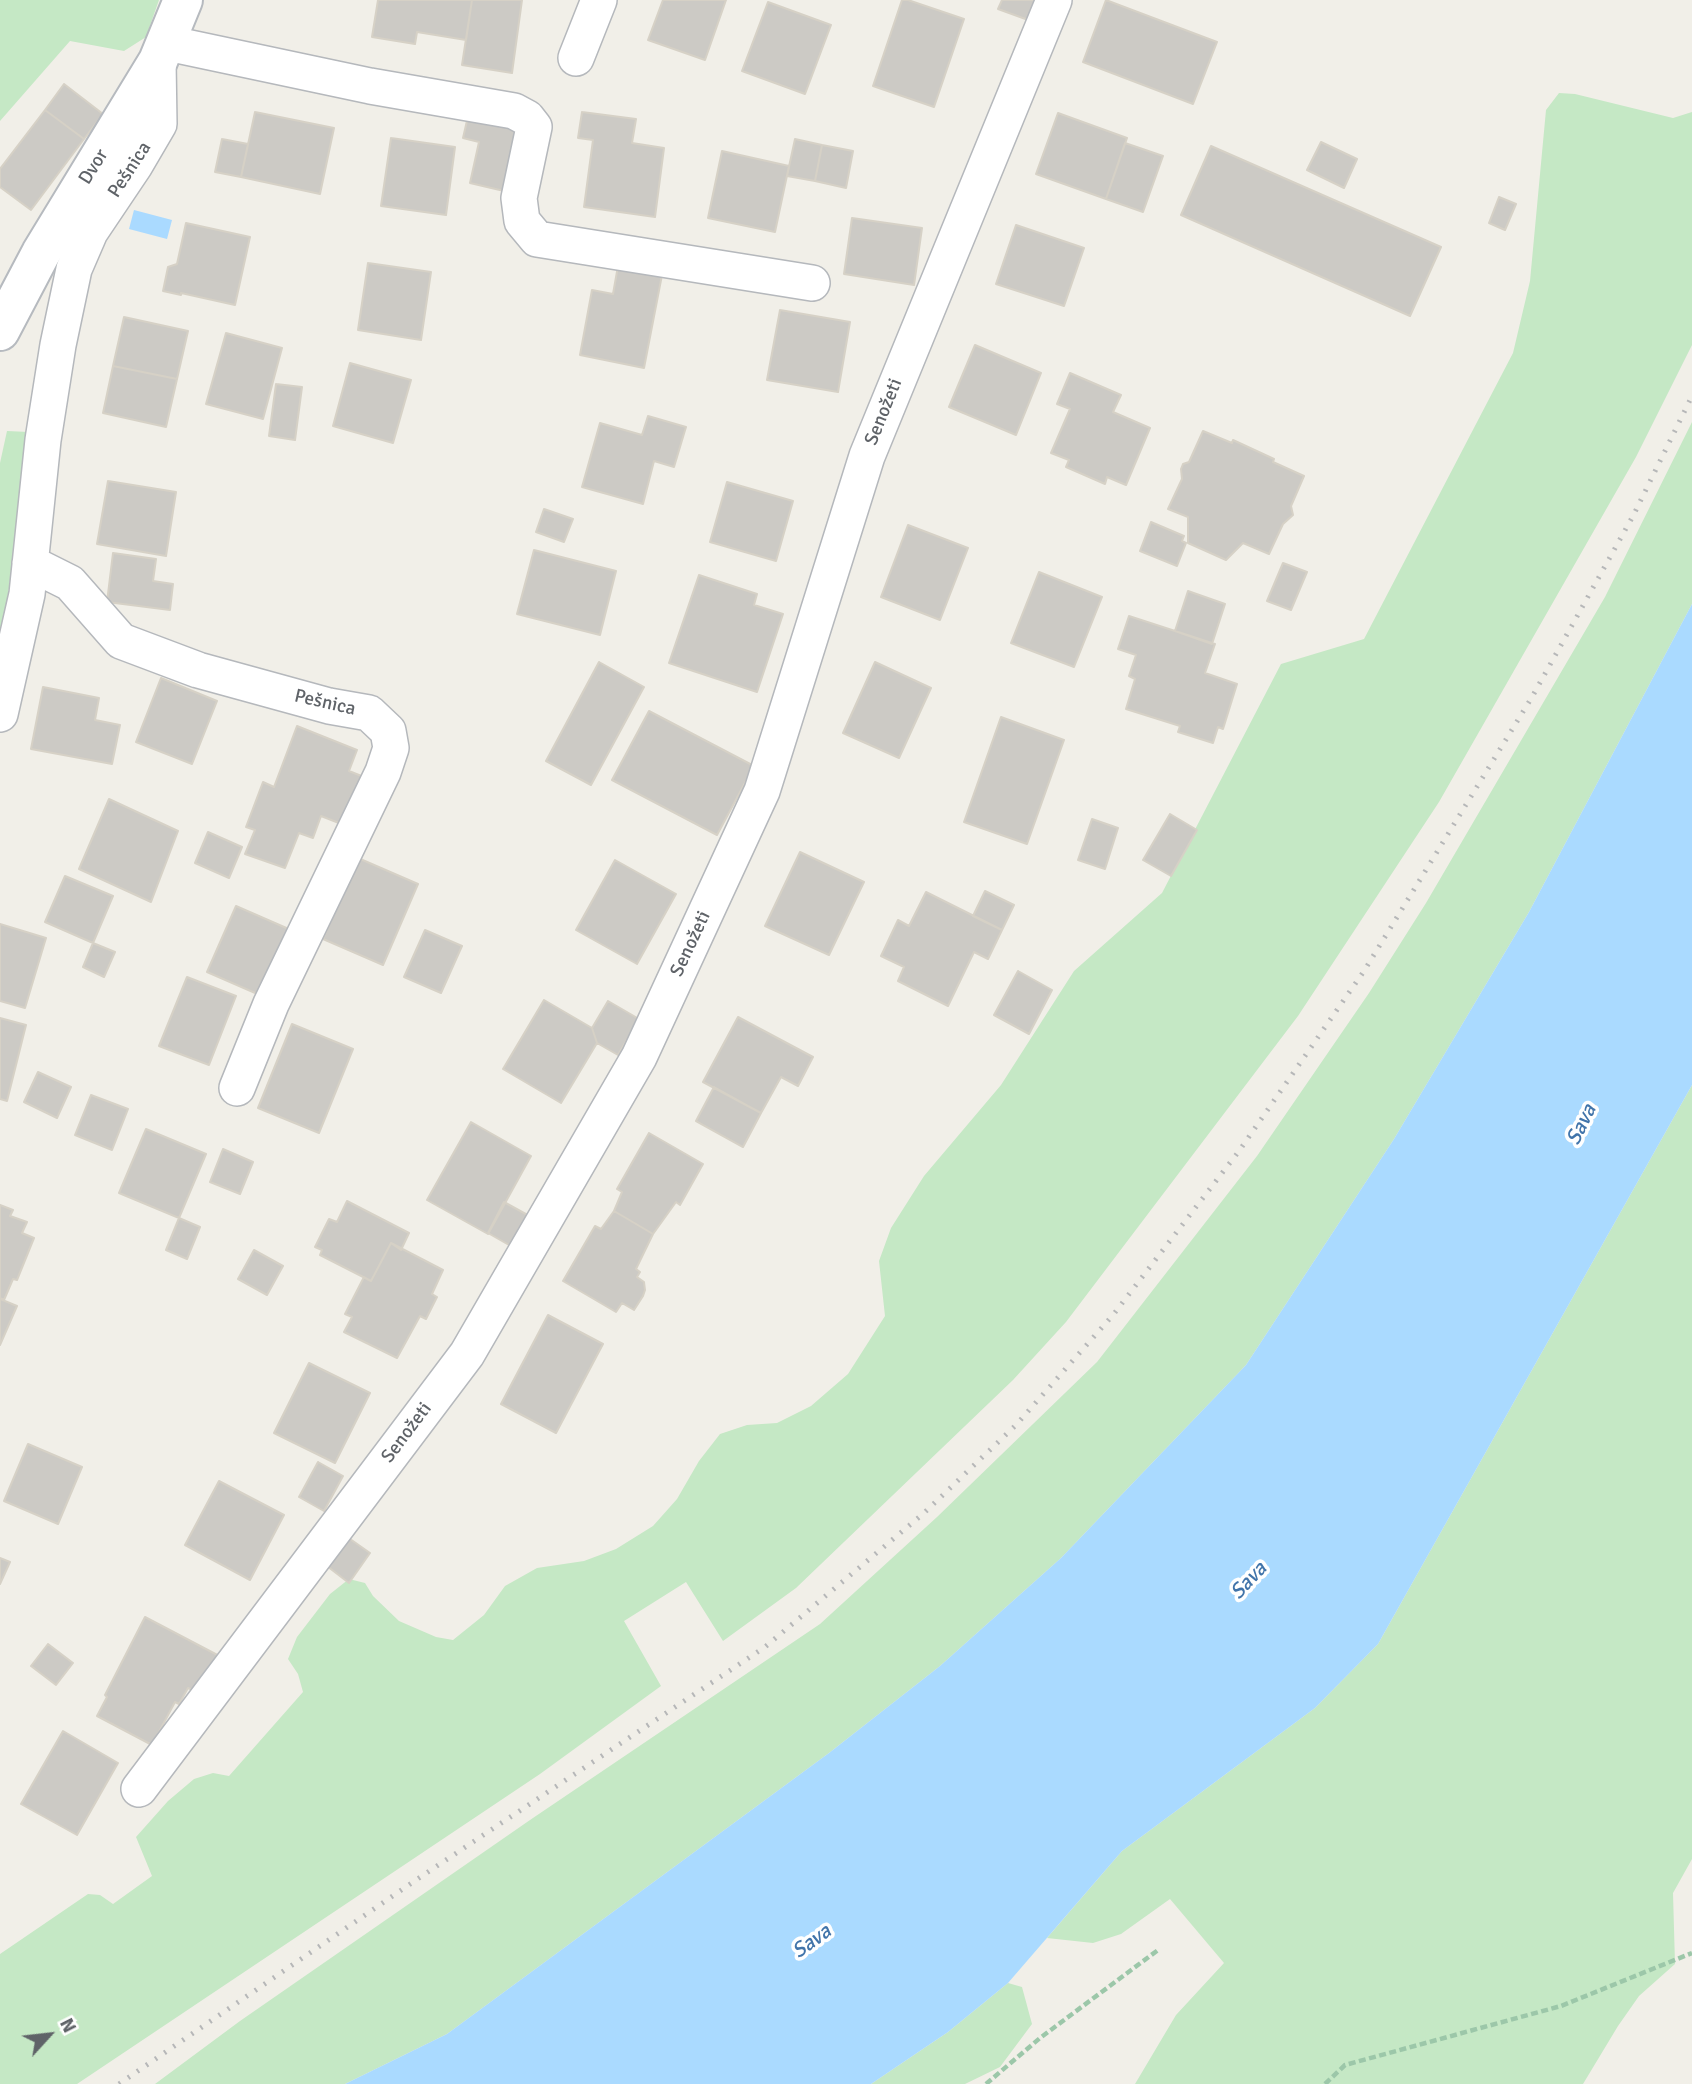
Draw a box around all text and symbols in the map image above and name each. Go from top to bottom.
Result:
street label: Pešnica [104,138,156,202]
street label: Dvor [74,145,114,189]
street label: Senožeti [860,375,908,449]
street label: Pešnica [292,685,358,721]
street label: Senožeti [666,908,716,980]
water label: Sava [1561,1101,1603,1149]
street label: Senožeti [377,1398,437,1468]
water label: Sava [1225,1557,1273,1605]
water label: Sava [788,1919,836,1965]
north arrow [14,2000,84,2070]
text: N [54,2014,81,2037]

